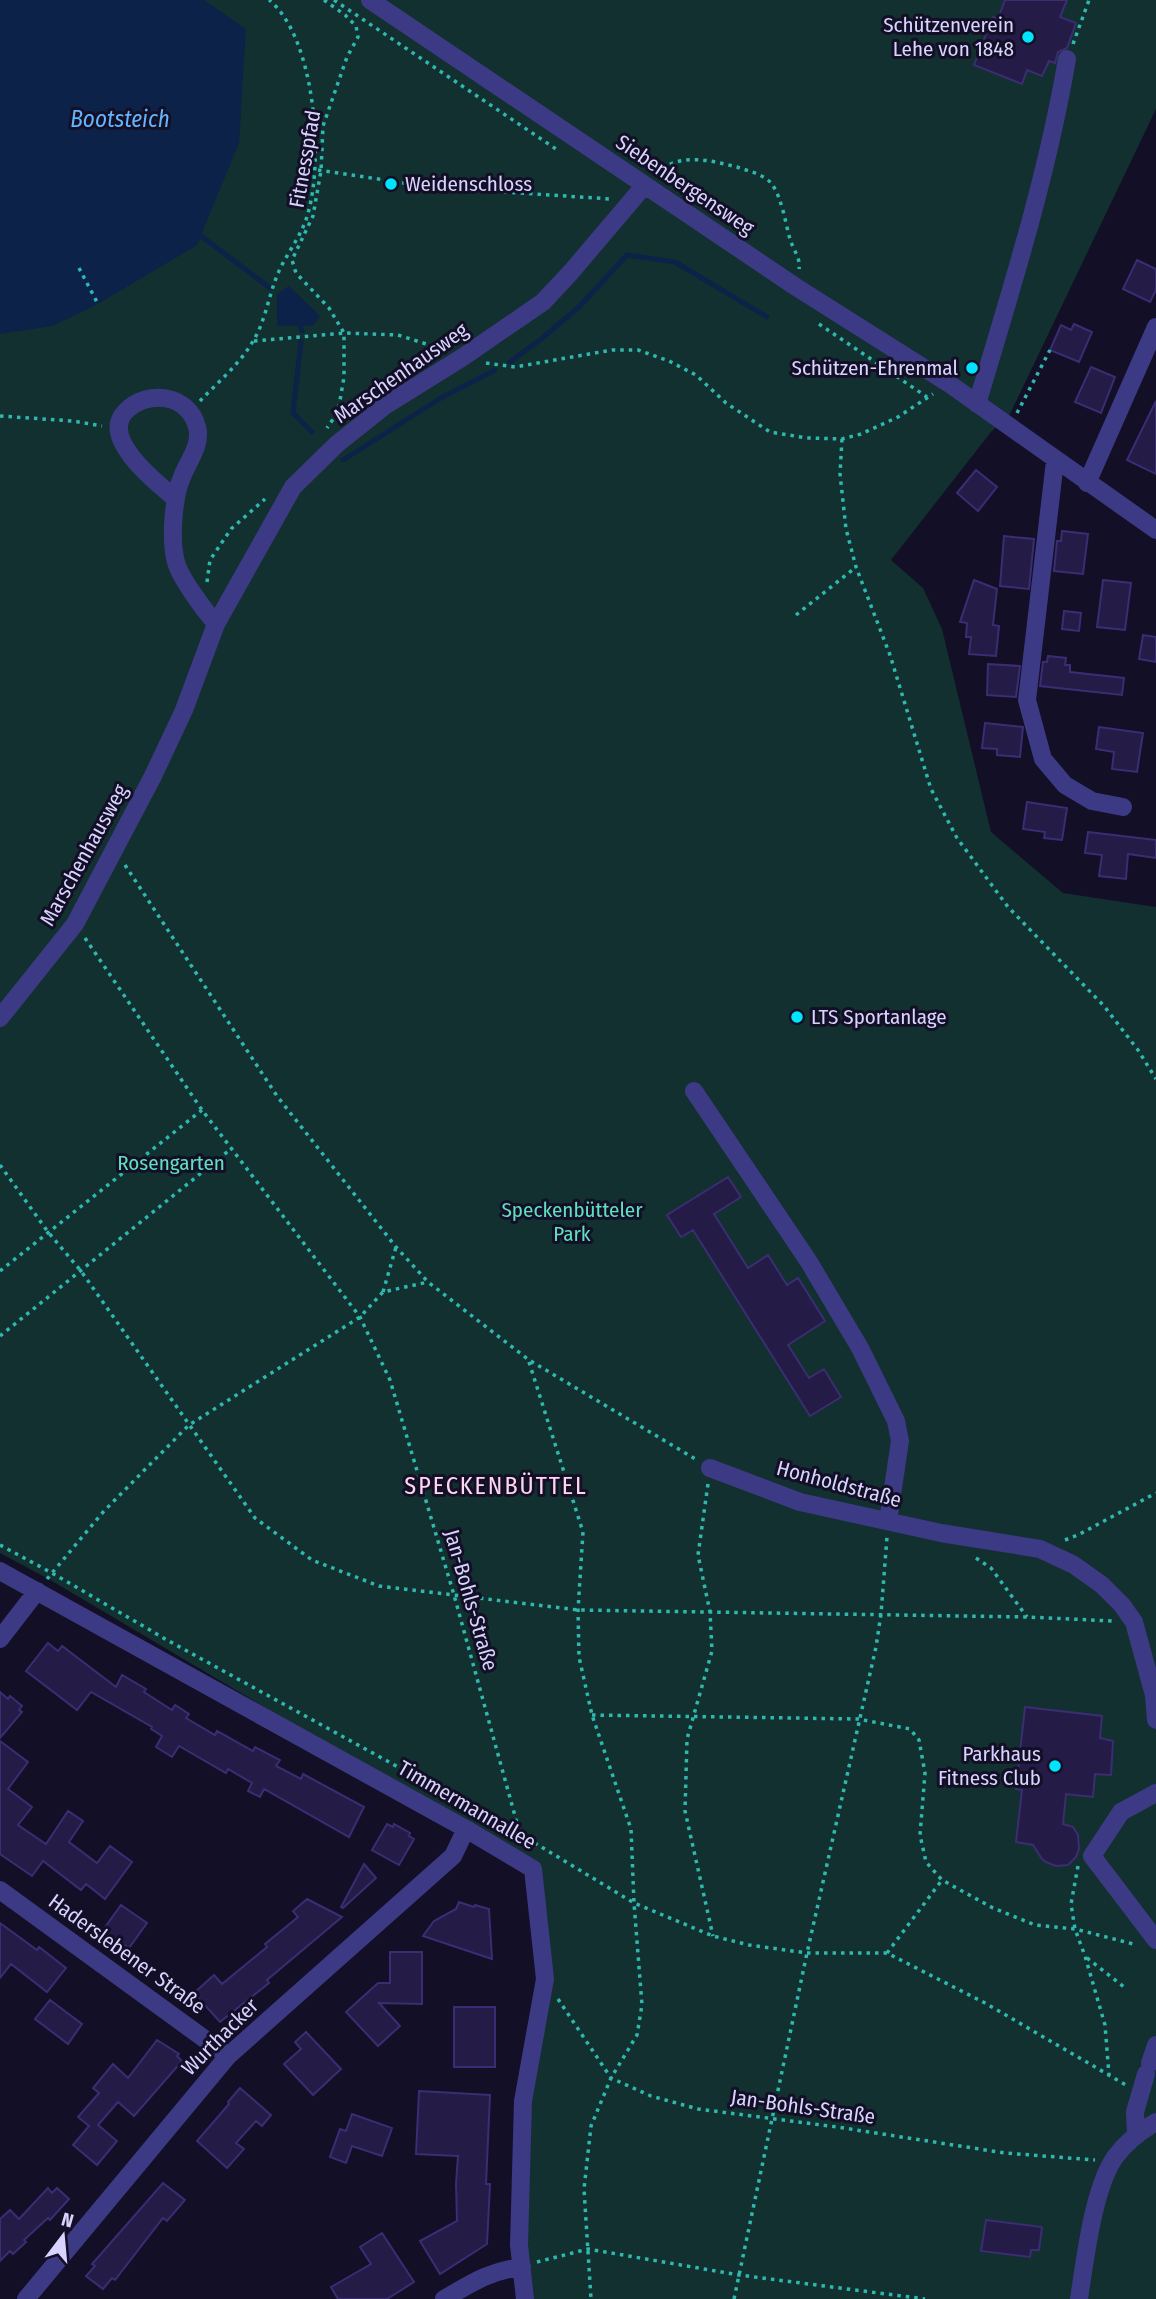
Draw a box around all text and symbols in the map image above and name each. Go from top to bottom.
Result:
place label: Schützenverein Lehe von 1848 [883,12,1014,62]
marker: Schützenverein Lehe von 1848 [1020,29,1036,45]
water label: Bootsteich [70,105,170,133]
street label: Fitnesspfad [284,108,326,210]
street label: Siebenbergensweg [611,129,759,241]
place label: Weidenschloss [405,171,532,197]
marker: Weidenschloss [383,176,399,192]
street label: Marschenhausweg [329,317,473,429]
place label: Schützen-Ehrenmal [791,355,958,381]
marker: Schützen-Ehrenmal [964,360,980,376]
street label: Marschenhausweg [34,780,134,930]
place label: LTS Sportanlage [811,1004,947,1030]
marker: LTS Sportanlage [789,1009,805,1025]
park label: Rosengarten [117,1150,225,1176]
park label: Speckenbütteler Park [501,1197,643,1247]
street label: Honholdstraße [774,1455,904,1513]
district label: SPECKENBÜTTEL [404,1472,588,1500]
street label: Jan-Bohls-Straße [438,1526,504,1674]
place label: Parkhaus Fitness Club [938,1741,1041,1791]
street label: Timmermannallee [393,1755,541,1855]
marker: Parkhaus Fitness Club [1047,1758,1063,1774]
street label: Haderslebener Straße [43,1888,211,2020]
street label: Wurthacker [176,1993,264,2081]
street label: Jan-Bohls-Straße [729,2084,877,2130]
north arrow [28,2201,98,2271]
text: N [59,2208,76,2233]

